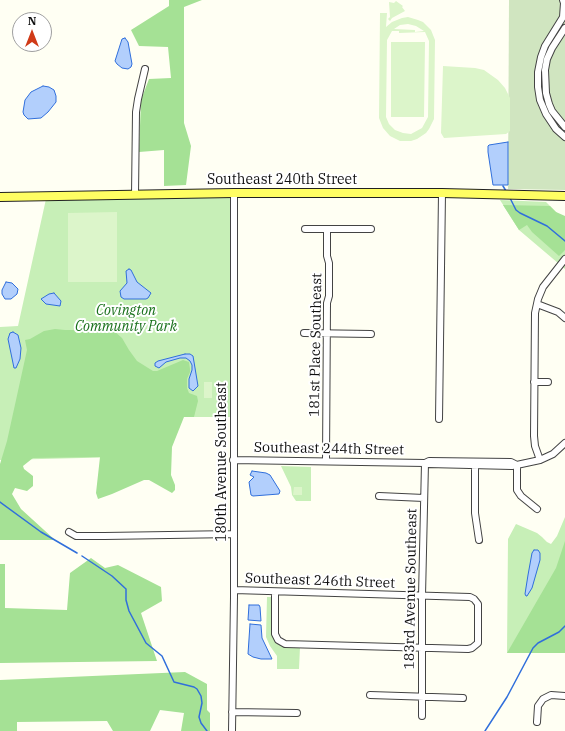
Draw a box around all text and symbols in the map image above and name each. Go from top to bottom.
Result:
north arrow [12,12,52,52]
text: N [28,14,36,28]
street label: Southeast 240th Street [207,172,357,188]
street label: 181st Place Southeast [306,273,326,417]
park label: Covington Community Park [75,303,177,336]
street label: 180th Avenue Southeast [214,382,230,542]
street label: Southeast 244th Street [254,439,404,459]
street label: 183rd Avenue Southeast [401,508,421,670]
street label: Southeast 246th Street [245,570,395,592]

